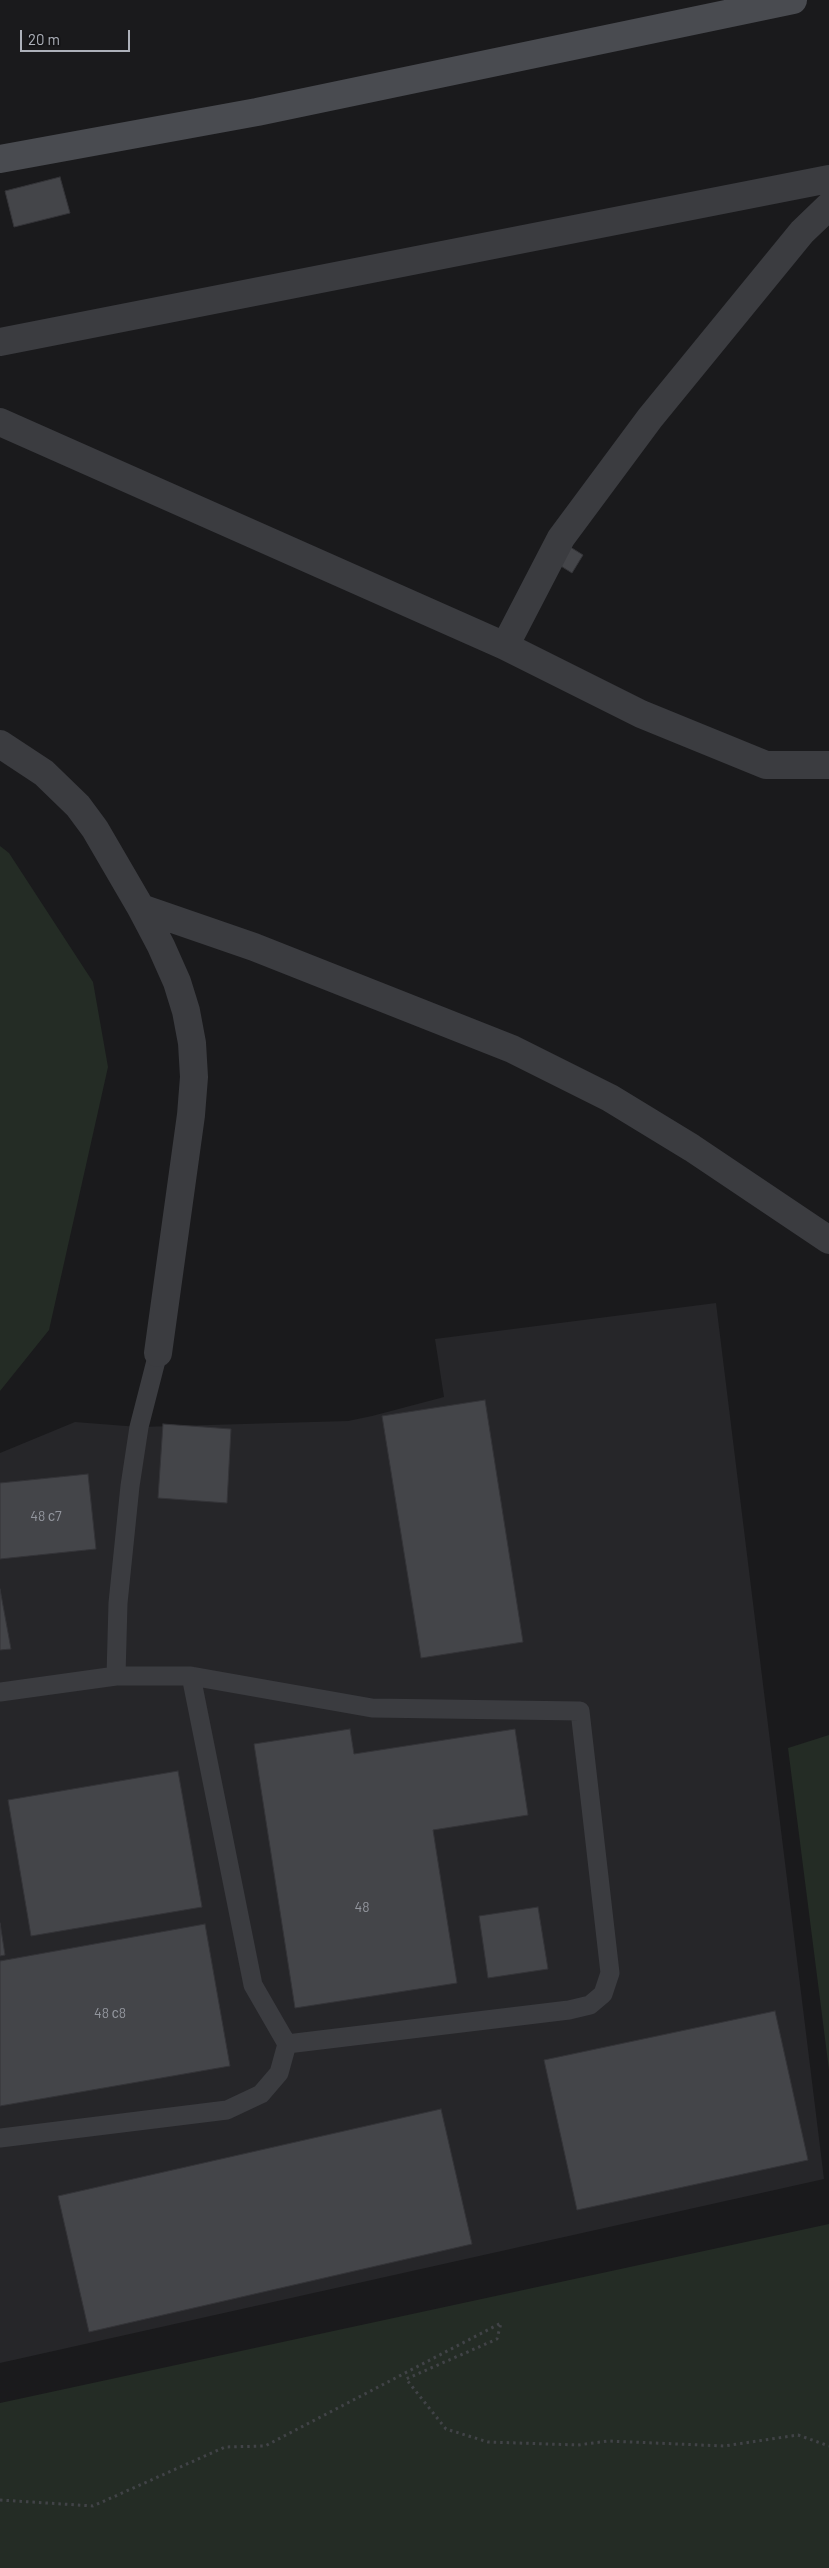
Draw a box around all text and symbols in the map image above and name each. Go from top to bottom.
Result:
scale bar [22,20,132,52]
text: 20 m [28,30,60,48]
house number: 48 с7 [30,1508,62,1524]
house number: 48 [354,1899,370,1915]
house number: 48 с8 [94,2005,126,2021]

